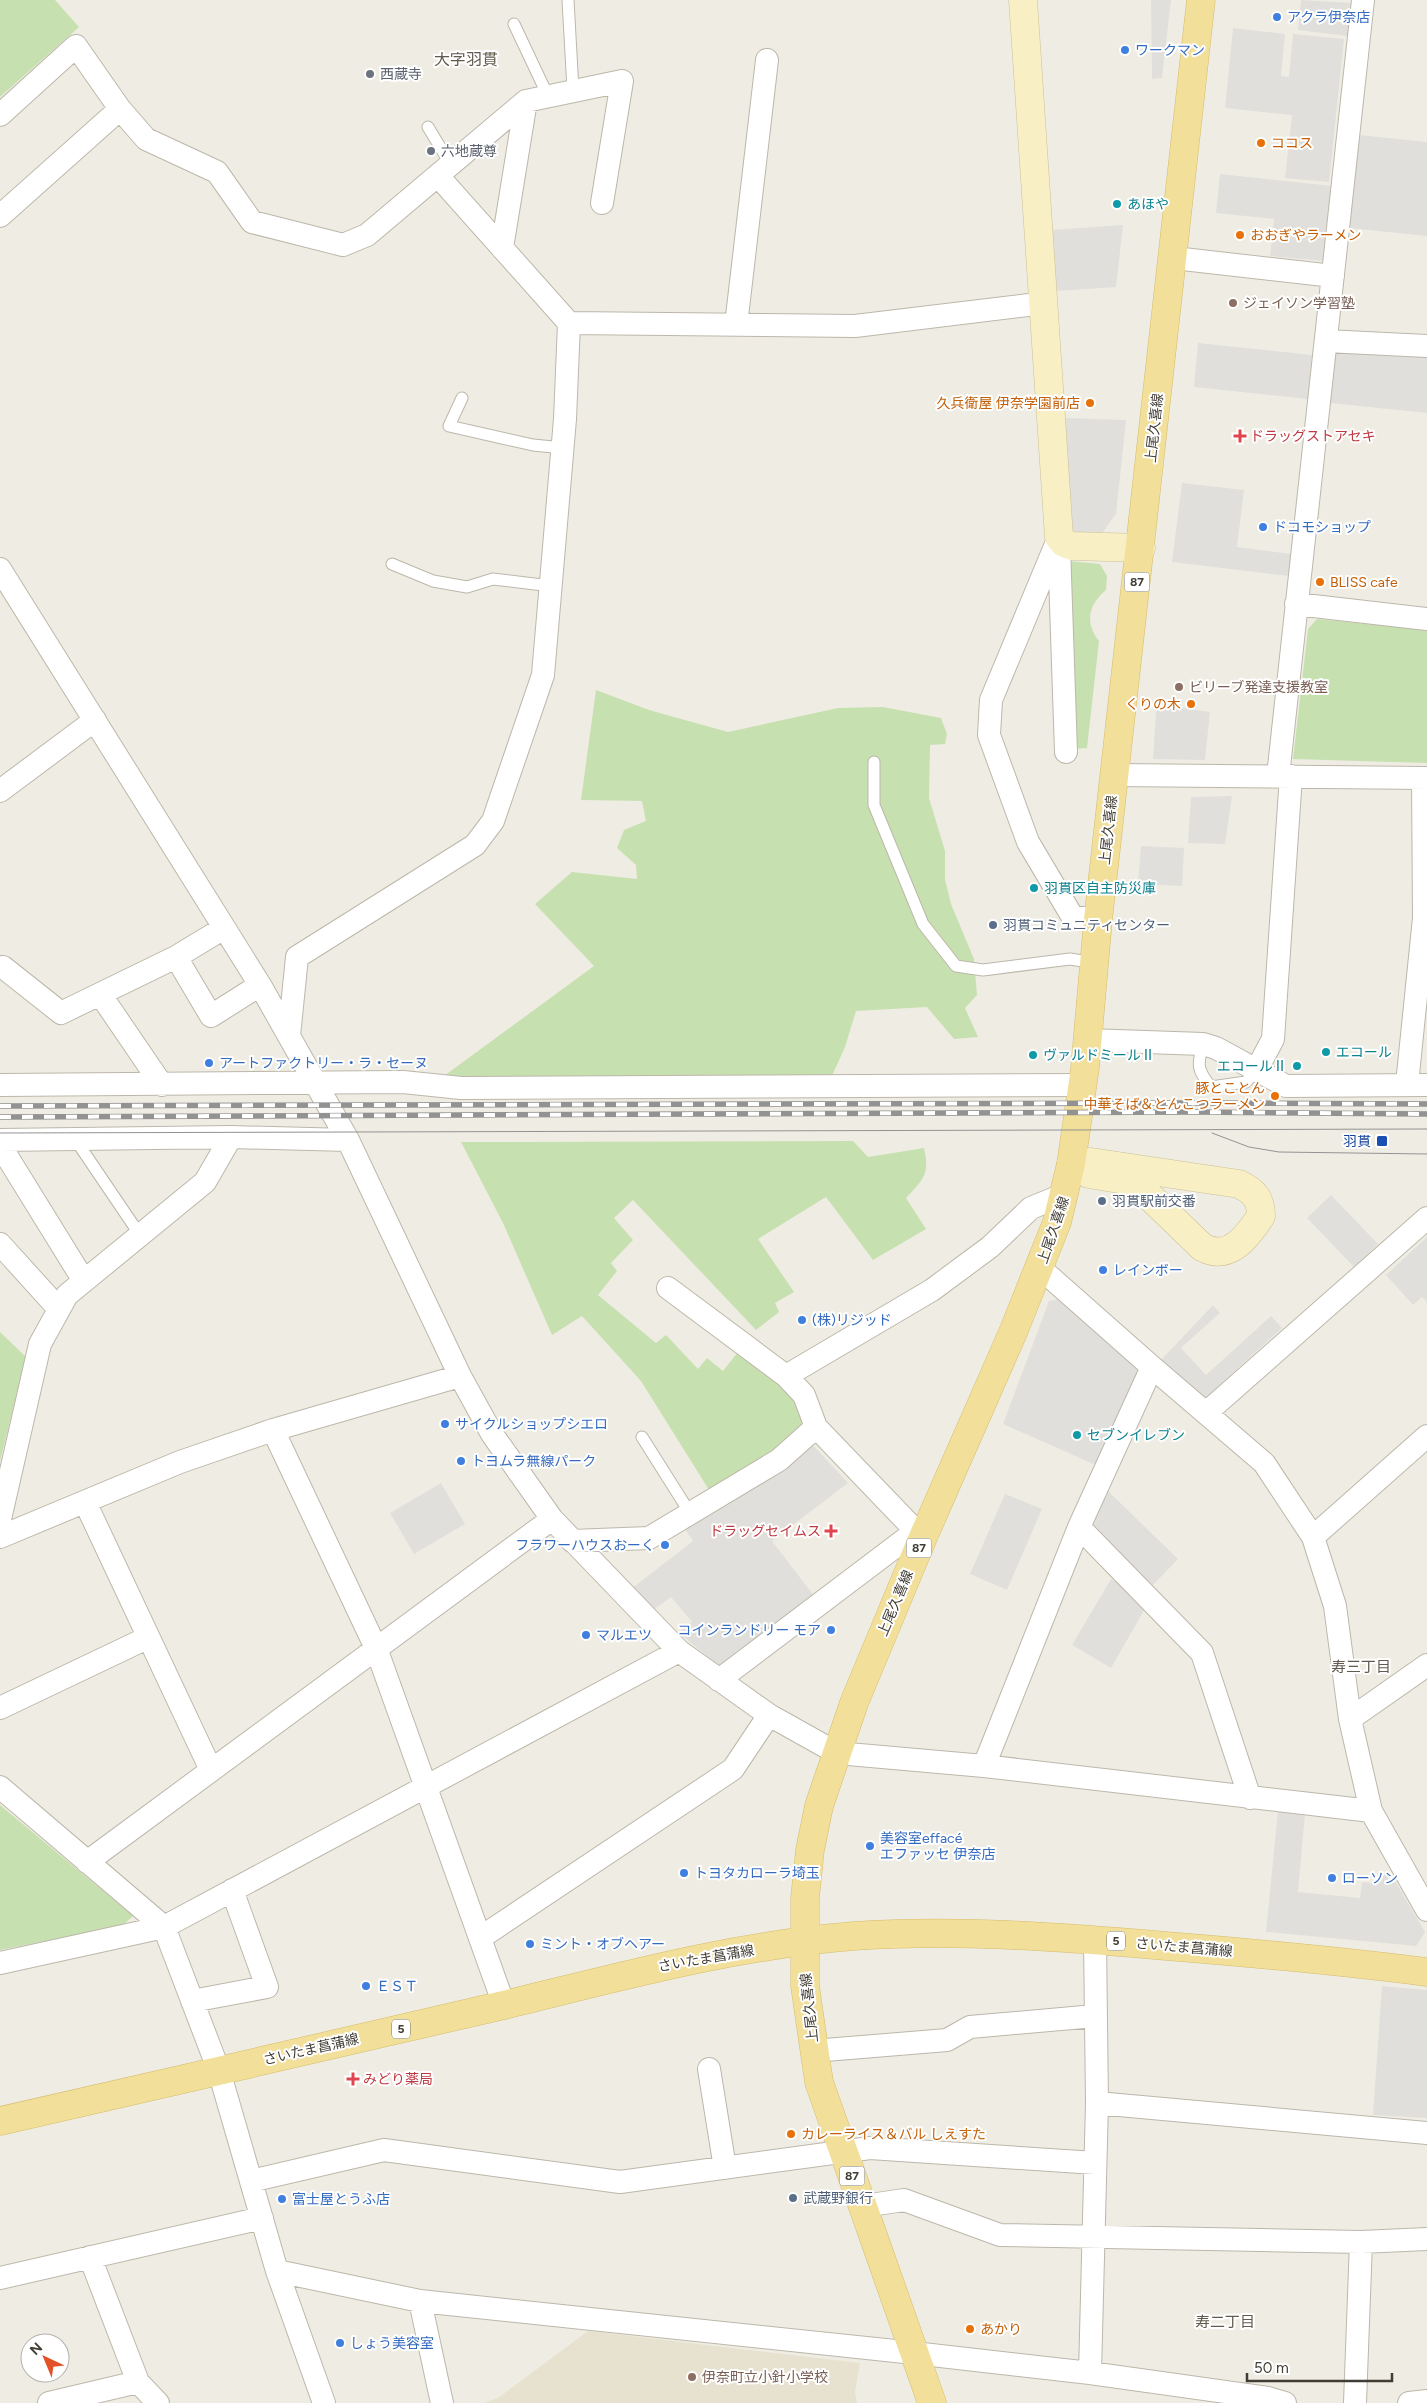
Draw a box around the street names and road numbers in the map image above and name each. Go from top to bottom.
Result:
street label: 上尾久喜線 [1142,392,1167,464]
road number: 87 [1124,572,1150,592]
street label: 上尾久喜線 [1096,794,1121,866]
street label: 上尾久喜線 [1034,1194,1073,1266]
road number: 87 [906,1539,932,1558]
street label: 上尾久喜線 [874,1568,917,1639]
road number: 5 [1107,1932,1125,1950]
street label: さいたま菖蒲線 [1135,1935,1233,1960]
street label: さいたま菖蒲線 [657,1942,756,1975]
street label: 上尾久喜線 [797,1972,822,2044]
road number: 5 [392,2020,410,2038]
street label: さいたま菖蒲線 [262,2030,361,2069]
road number: 87 [840,2166,864,2186]

